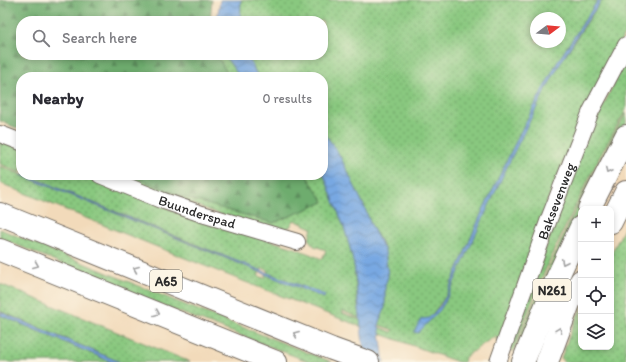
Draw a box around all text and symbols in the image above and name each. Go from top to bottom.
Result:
north arrow [530,12,566,48]
search box [16,16,328,60]
icon: search [30,27,52,49]
text: Search here [62,29,137,47]
text: Nearby [32,88,84,108]
text: 0 results [262,91,312,106]
street label: Baksevenweg [534,160,579,242]
one-way arrow [605,167,613,174]
street label: Buunderspad [156,191,238,232]
map controls [578,206,614,350]
button: + [578,206,614,242]
button: − [578,242,614,278]
one-way arrow [561,258,569,265]
one-way arrow [33,260,40,268]
one-way arrow [133,266,140,274]
road number: A65 [150,270,182,292]
button: locate [578,278,614,314]
road number: N261 [533,279,571,301]
one-way arrow [153,309,160,317]
button: layers [578,314,614,350]
one-way arrow [555,327,563,334]
one-way arrow [292,331,300,339]

